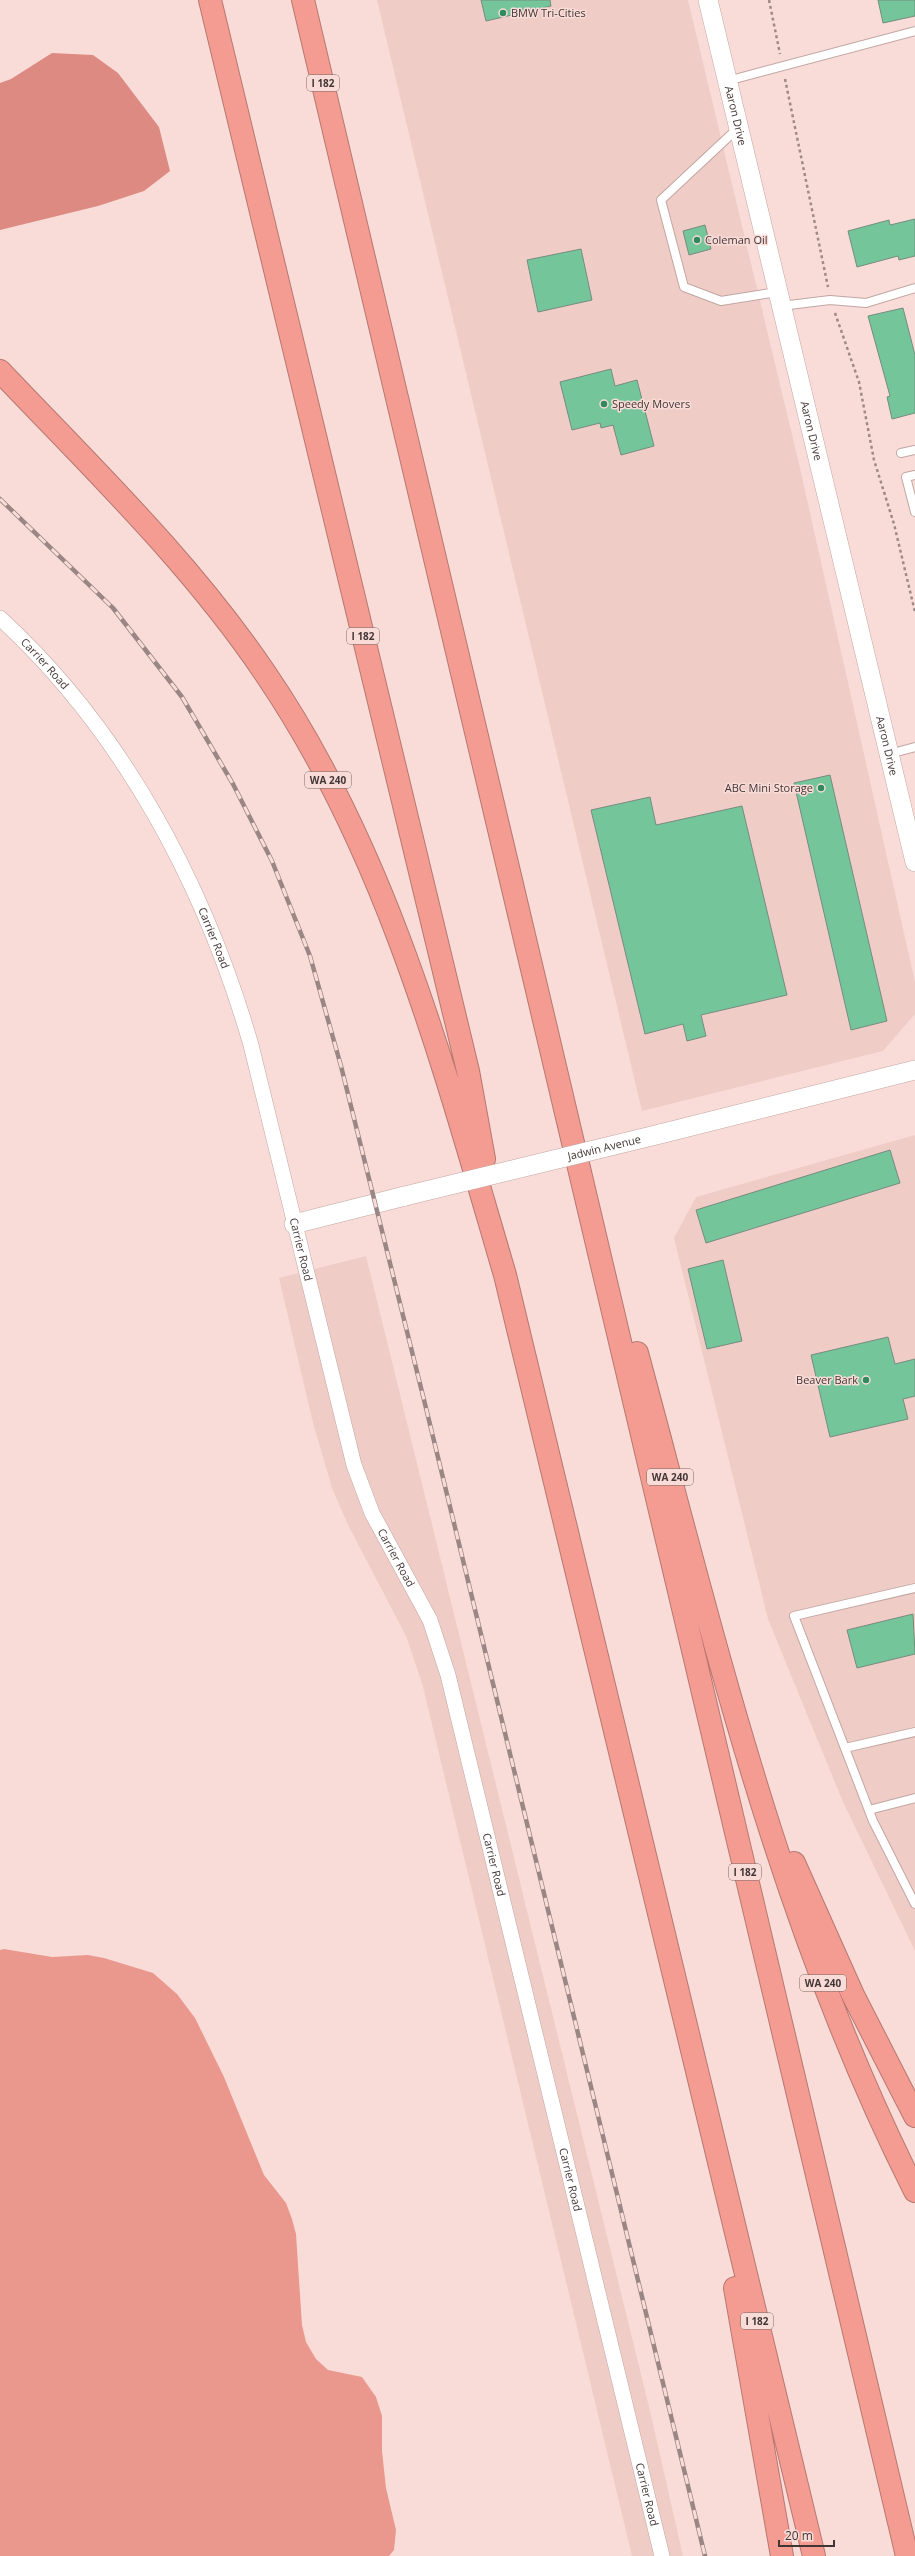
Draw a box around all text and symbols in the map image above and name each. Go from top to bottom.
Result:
place label: BMW Tri-Cities [511,5,586,20]
marker: BMW Tri-Cities [498,8,508,18]
road number: I 182 [307,75,339,91]
street label: Aaron Drive [722,84,751,147]
place label: Coleman Oil [705,232,768,247]
marker: Coleman Oil [692,235,702,245]
place label: Speedy Movers [612,396,690,411]
marker: Speedy Movers [599,399,609,409]
street label: Aaron Drive [798,399,826,462]
road number: I 182 [347,628,379,644]
street label: Carrier Road [18,634,73,692]
street label: Aaron Drive [873,714,902,777]
road number: WA 240 [305,772,351,788]
place label: ABC Mini Storage [725,780,813,795]
marker: ABC Mini Storage [816,783,826,793]
street label: Carrier Road [195,905,233,970]
street label: Jadwin Avenue [565,1131,642,1163]
street label: Carrier Road [287,1216,317,1283]
place label: Beaver Bark [796,1372,858,1387]
marker: Beaver Bark [861,1375,871,1385]
road number: WA 240 [647,1469,693,1485]
street label: Carrier Road [375,1525,419,1589]
street label: Carrier Road [480,1831,509,1898]
road number: I 182 [729,1864,761,1880]
road number: WA 240 [800,1975,846,1991]
street label: Carrier Road [556,2146,586,2213]
road number: I 182 [741,2313,773,2329]
street label: Carrier Road [633,2461,662,2528]
scale bar [779,2522,834,2548]
text: 20 m [785,2527,813,2544]

